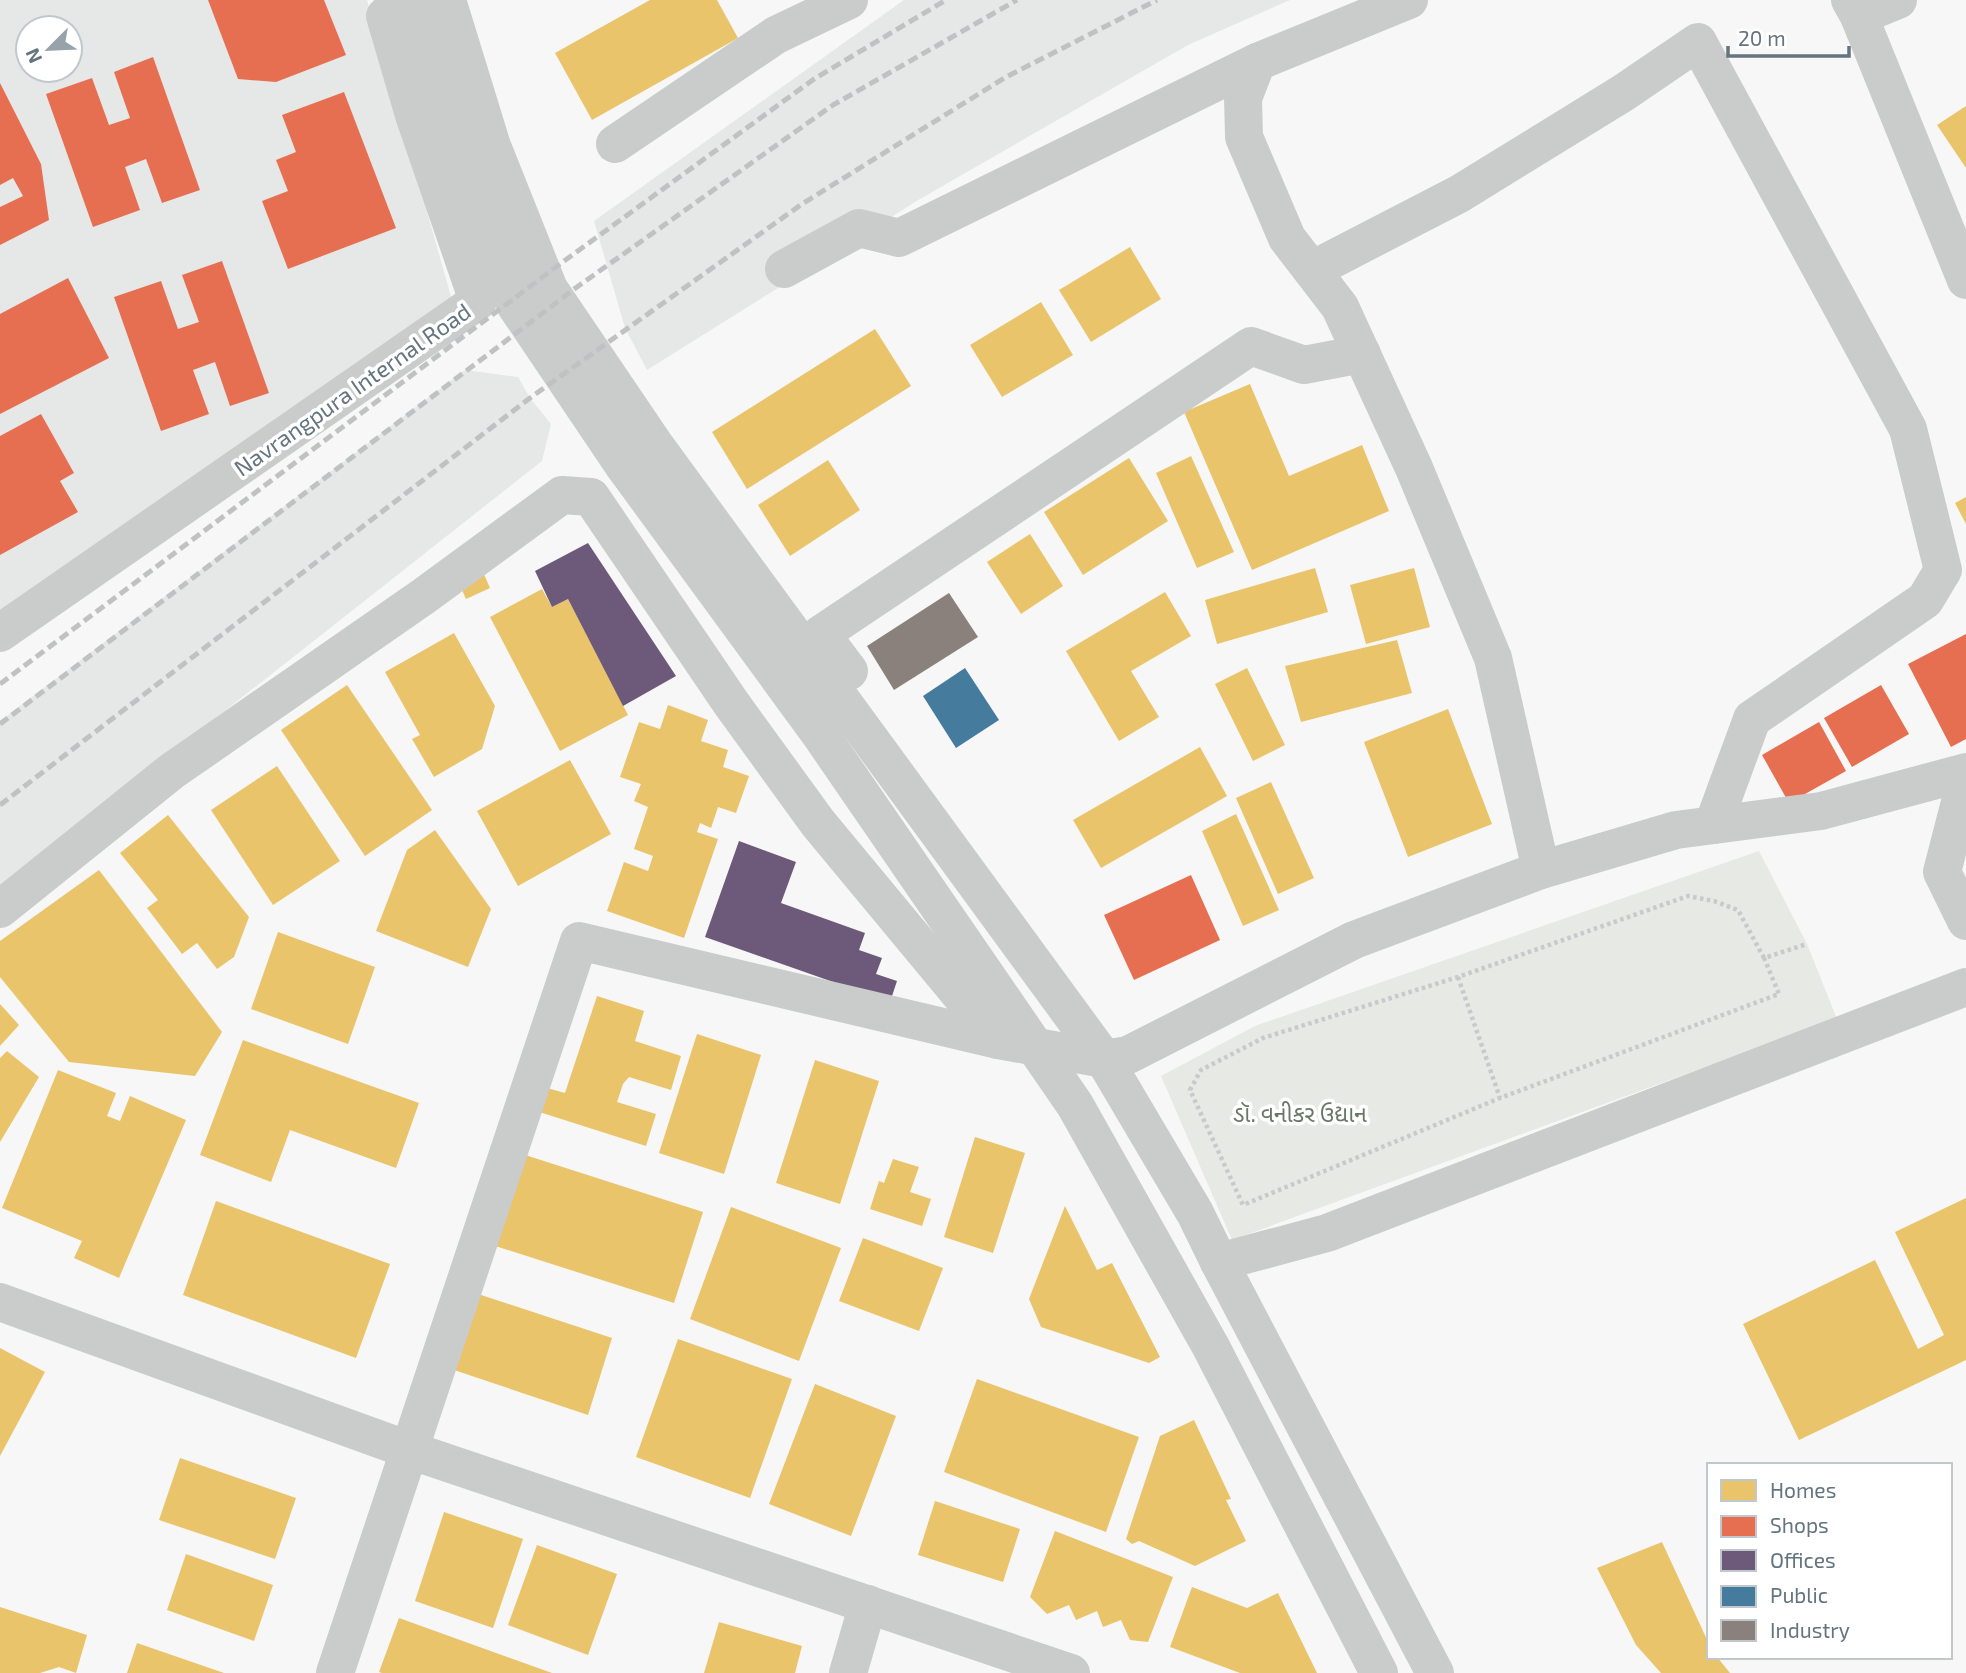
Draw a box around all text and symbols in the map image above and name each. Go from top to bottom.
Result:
north arrow [14,14,84,84]
scale bar [1728,14,1849,58]
text: 20 m [1738,25,1786,50]
text: N [20,45,46,67]
street label: Navrangpura Internal Road [228,296,476,482]
park label: ડૉ. વનીકર ઉદ્યાન [1233,1099,1367,1127]
legend [1707,1463,1952,1659]
text: Homes [1770,1477,1836,1502]
text: Shops [1770,1512,1829,1537]
text: Offices [1770,1547,1836,1572]
text: Public [1770,1582,1828,1607]
text: Industry [1770,1617,1850,1642]

